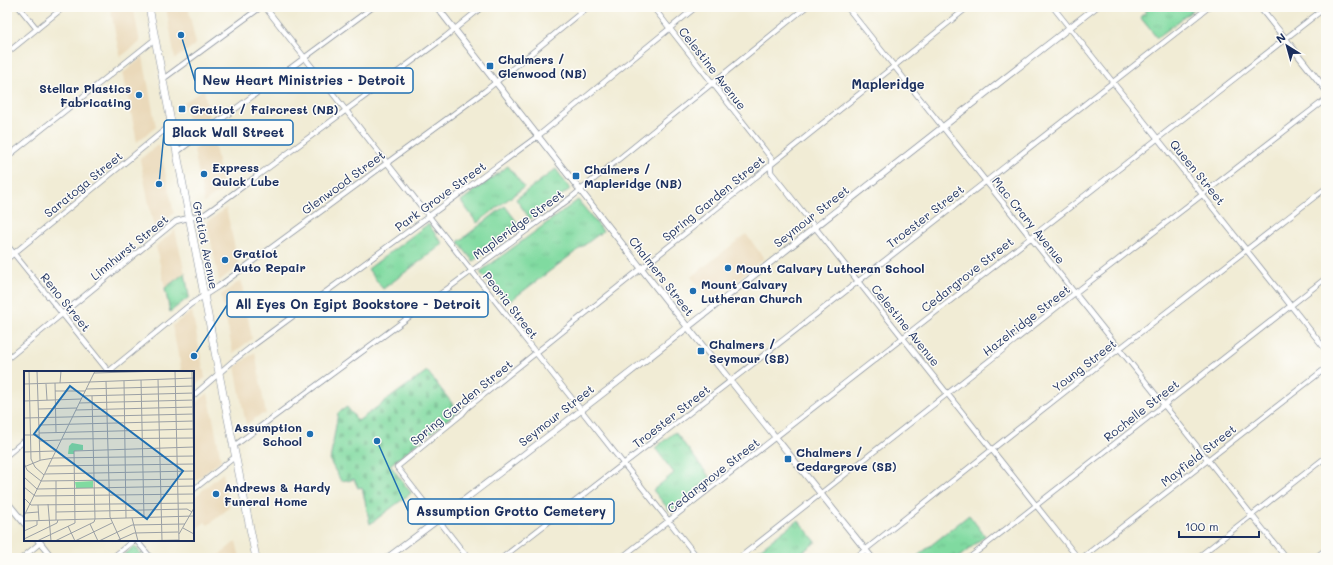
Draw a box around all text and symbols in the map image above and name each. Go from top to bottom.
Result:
street label: Celestine Avenue [676,23,750,113]
north arrow [1267,26,1307,66]
text: N [1273,29,1289,46]
place label: Chalmers / Glenwood (NB) [498,51,587,81]
marker: Chalmers / Glenwood (NB) [485,61,495,71]
callout: New Heart Ministries - Detroit [195,68,413,93]
text: New Heart Ministries - Detroit [203,71,406,88]
district label: Mapleridge [852,75,925,92]
place label: Stellar Plastics Fabricating [39,80,131,110]
marker: Stellar Plastics Fabricating [134,90,144,100]
place label: Gratiot / Faircrest (NB) [190,101,338,117]
marker: Gratiot / Faircrest (NB) [177,104,187,114]
callout: Black Wall Street [164,120,293,145]
text: Black Wall Street [172,123,284,140]
street label: Queen Street [1167,136,1229,208]
street label: Glenwood Street [298,146,388,218]
street label: Saratoga Street [40,147,126,221]
street label: Spring Garden Street [658,152,768,244]
street label: Park Grove Street [391,158,489,234]
place label: Express Quick Lube [212,159,279,189]
place label: Chalmers / Mapleridge (NB) [584,161,682,191]
marker: Express Quick Lube [199,169,209,179]
marker: Chalmers / Mapleridge (NB) [571,171,581,181]
street label: Mac Crary Avenue [989,173,1069,267]
street label: Seymour Street [770,181,852,251]
street label: Troester Street [883,181,967,251]
street label: Mapleridge Street [469,186,567,262]
street label: Gratiot Avenue [190,200,222,290]
street label: Linnhurst Street [87,211,171,283]
street label: Chalmers Street [626,233,698,319]
street label: Cedargrove Street [918,233,1016,315]
place label: Gratiot Auto Repair [233,245,306,275]
marker: Gratiot Auto Repair [220,255,230,265]
place label: Mount Calvary Lutheran School [736,260,924,276]
marker: Mount Calvary Lutheran School [723,263,733,273]
street label: Peoria Street [480,268,542,342]
street label: Reno Street [37,269,95,335]
place label: Mount Calvary Lutheran Church [701,276,802,306]
street label: Celestine Avenue [868,281,944,369]
street label: Hazelridge Street [979,281,1073,359]
marker: Mount Calvary Lutheran Church [688,286,698,296]
callout: All Eyes On Egipt Bookstore - Detroit [227,292,488,317]
text: All Eyes On Egipt Bookstore - Detroit [235,295,481,313]
street label: Young Street [1049,335,1119,395]
place label: Chalmers / Seymour (SB) [709,336,789,366]
marker: Chalmers / Seymour (SB) [696,346,706,356]
street label: Spring Garden Street [406,356,516,448]
inset map [24,371,194,541]
street label: Rochelle Street [1100,376,1182,444]
street label: Seymour Street [515,380,597,450]
street label: Troester Street [629,381,713,451]
place label: Assumption School [234,419,302,449]
street label: Mayfield Street [1157,420,1239,490]
marker: Assumption School [305,429,315,439]
street label: Cedargrove Street [664,434,762,516]
place label: Chalmers / Cedargrove (SB) [796,444,897,474]
marker: Chalmers / Cedargrove (SB) [783,454,793,464]
place label: Andrews & Hardy Funeral Home [224,479,331,509]
marker: Andrews & Hardy Funeral Home [211,489,221,499]
callout: Assumption Grotto Cemetery [408,499,614,524]
text: Assumption Grotto Cemetery [416,502,606,520]
scale bar [1179,513,1259,539]
text: 100 m [1185,518,1219,534]

